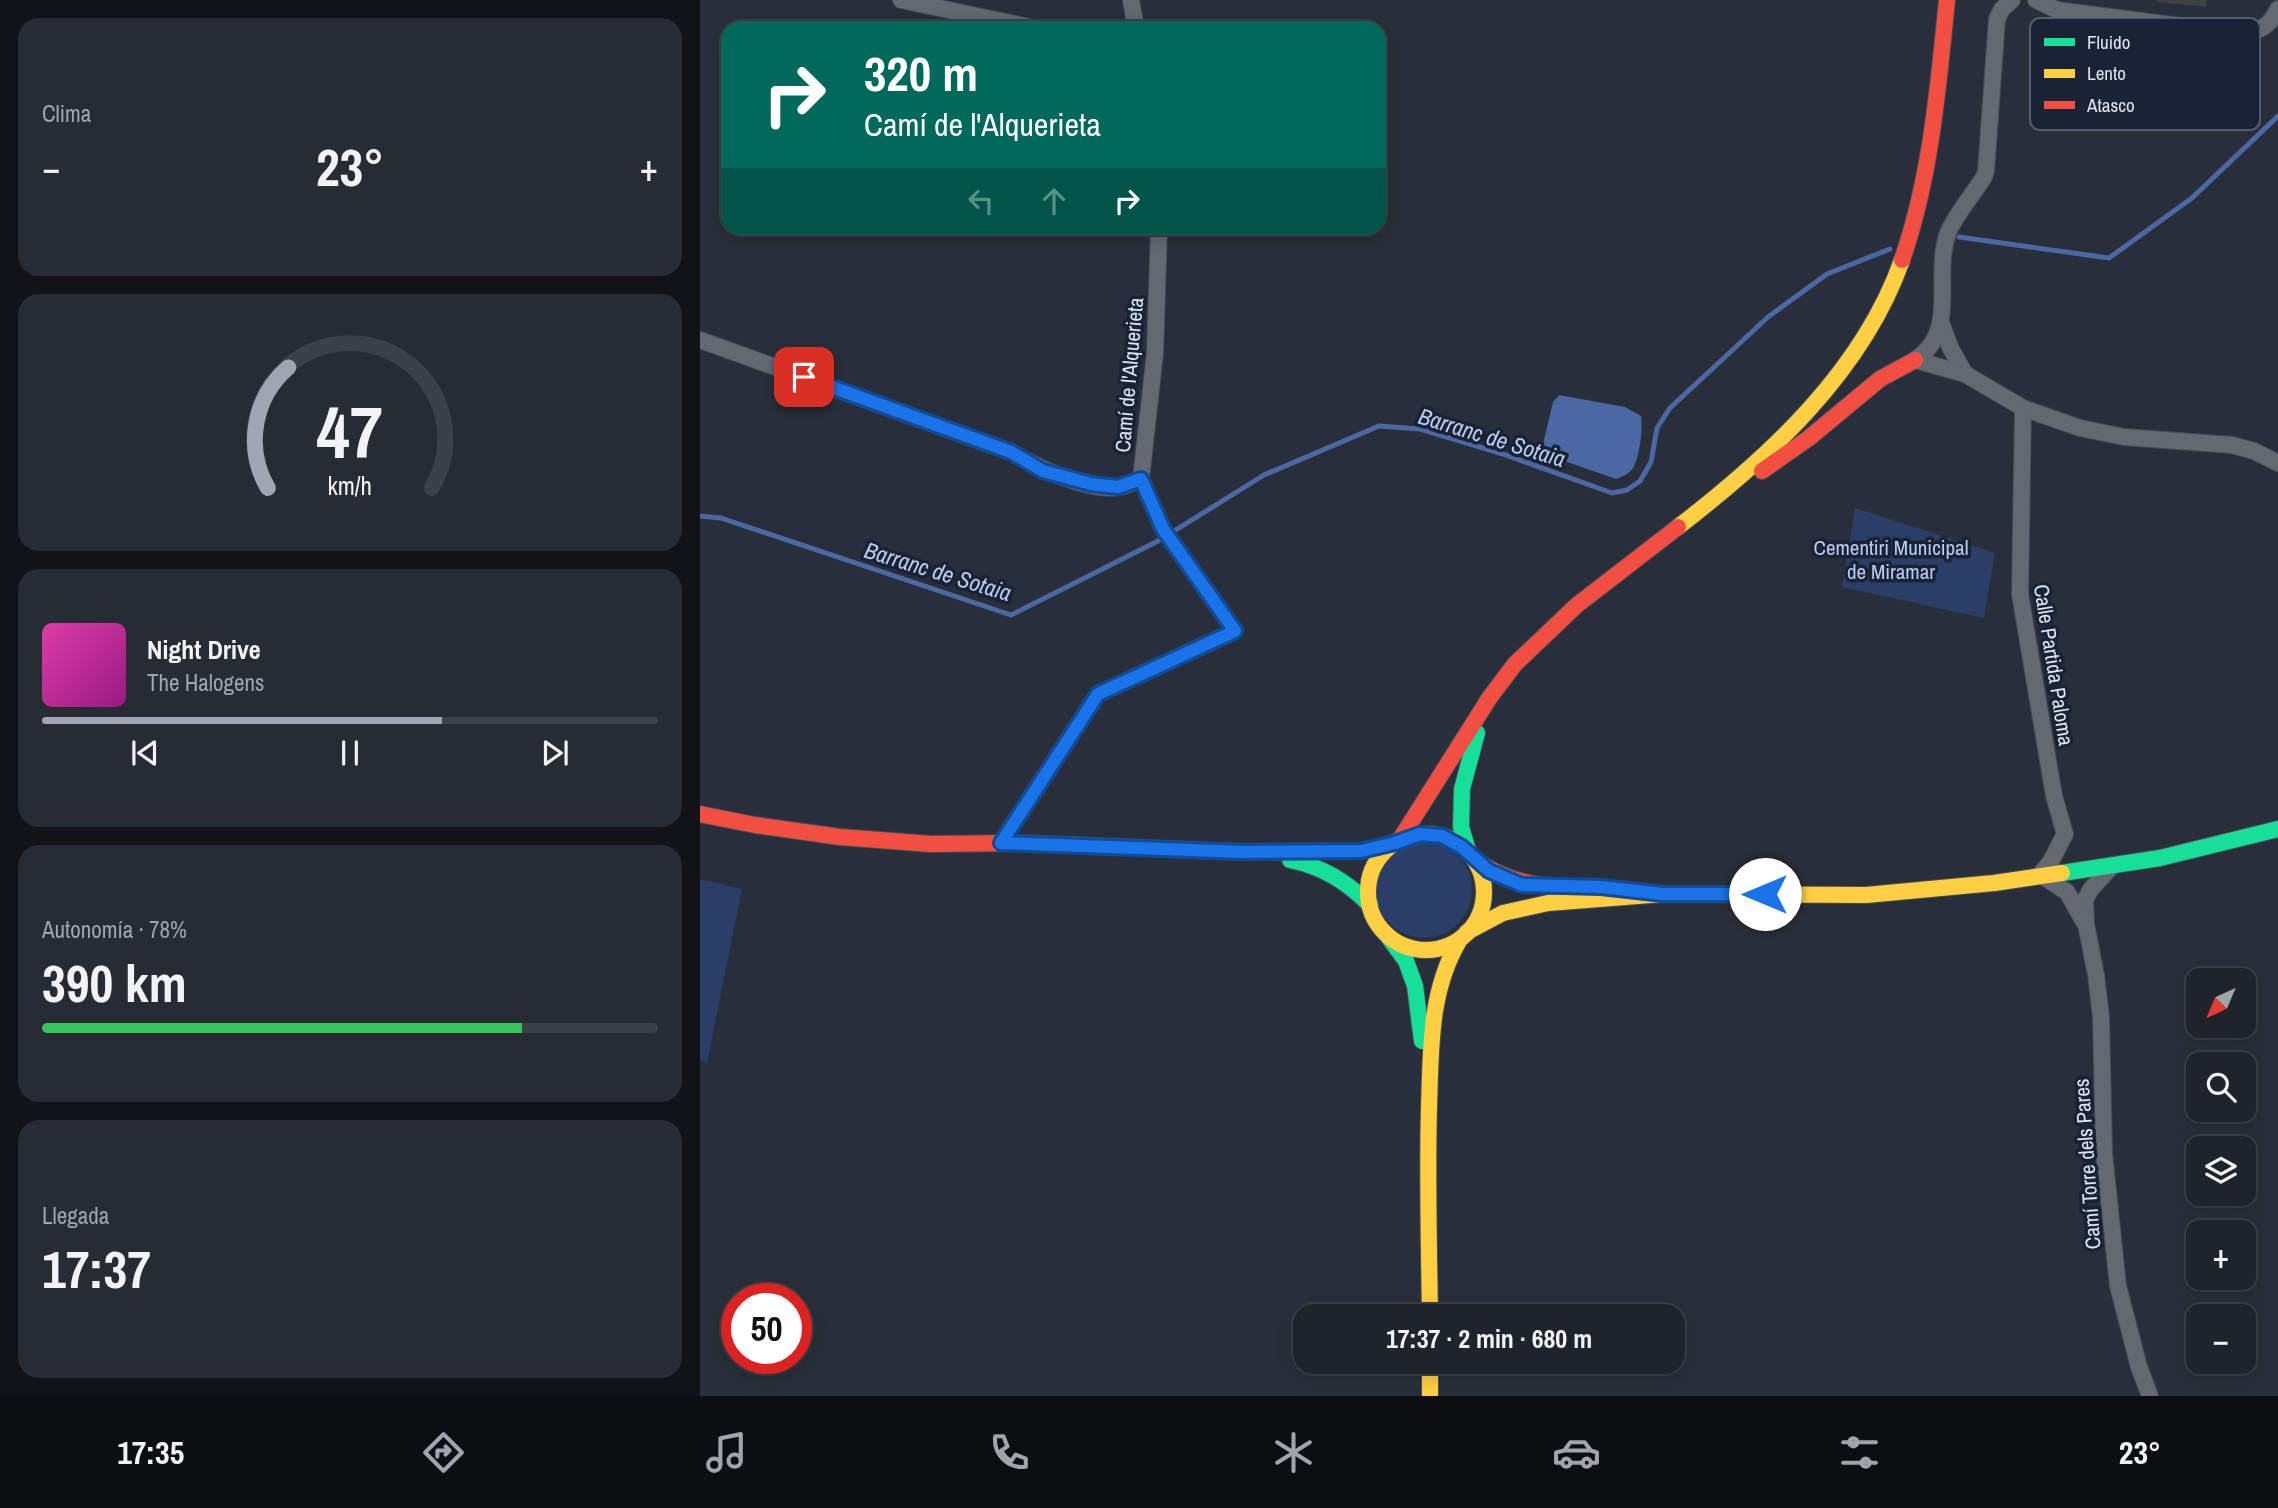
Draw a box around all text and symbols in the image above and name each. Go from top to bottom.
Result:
legend [2030,18,2260,130]
text: Fluido [2087,29,2130,55]
text: 320 m [864,40,978,106]
icon: right [749,49,840,140]
text: Lento [2087,60,2126,86]
text: Atasco [2086,92,2135,118]
text: Clima [42,98,91,129]
text: Camí de l'Alquerieta [864,103,1101,146]
text: 23° [316,132,384,202]
text: − [42,142,60,193]
text: + [640,142,658,193]
icon: left [962,182,1000,220]
icon: ahead [1035,182,1073,220]
icon: right [1108,182,1146,220]
street label: Camí de l'Alquerieta [1108,296,1150,454]
pin [774,347,834,407]
icon: arrive [785,358,823,396]
text: 47 [317,384,383,482]
water label: Barranc de Sotaia [1415,400,1569,474]
text: km/h [328,469,372,503]
park label: Cementiri Municipal de Miramar [1813,533,1969,586]
water label: Barranc de Sotaia [861,534,1015,608]
street label: Calle Partida Paloma [2027,582,2081,748]
text: Night Drive [147,632,261,667]
text: The Halogens [147,667,264,698]
icon: previous [126,734,164,772]
icon: pause [331,734,369,772]
icon: next [536,734,574,772]
position arrow [1728,857,1802,931]
text: Autonomía · 78% [42,914,187,945]
text: 390 km [42,948,187,1018]
north arrow [2186,968,2256,1038]
map controls [2186,968,2256,1374]
button: search [2186,1052,2256,1122]
street label: Camí Torre dels Pares [2067,1078,2107,1250]
button: layers [2186,1136,2256,1206]
text: Llegada [42,1200,109,1231]
button: + [2186,1220,2256,1290]
text: 17:37 [42,1234,151,1304]
speed limit sign: 50 [721,1283,812,1374]
button: − [2186,1304,2256,1374]
text: 17:37 · 2 min · 680 m [1386,1321,1592,1356]
icon: directions [419,1428,468,1477]
icon: music [702,1428,751,1477]
icon: phone [985,1428,1034,1477]
icon: climate [1269,1428,1318,1477]
icon: car [1552,1428,1601,1477]
icon: filters [1835,1428,1884,1477]
text: 17:35 [117,1431,184,1474]
text: 23° [2119,1431,2161,1474]

